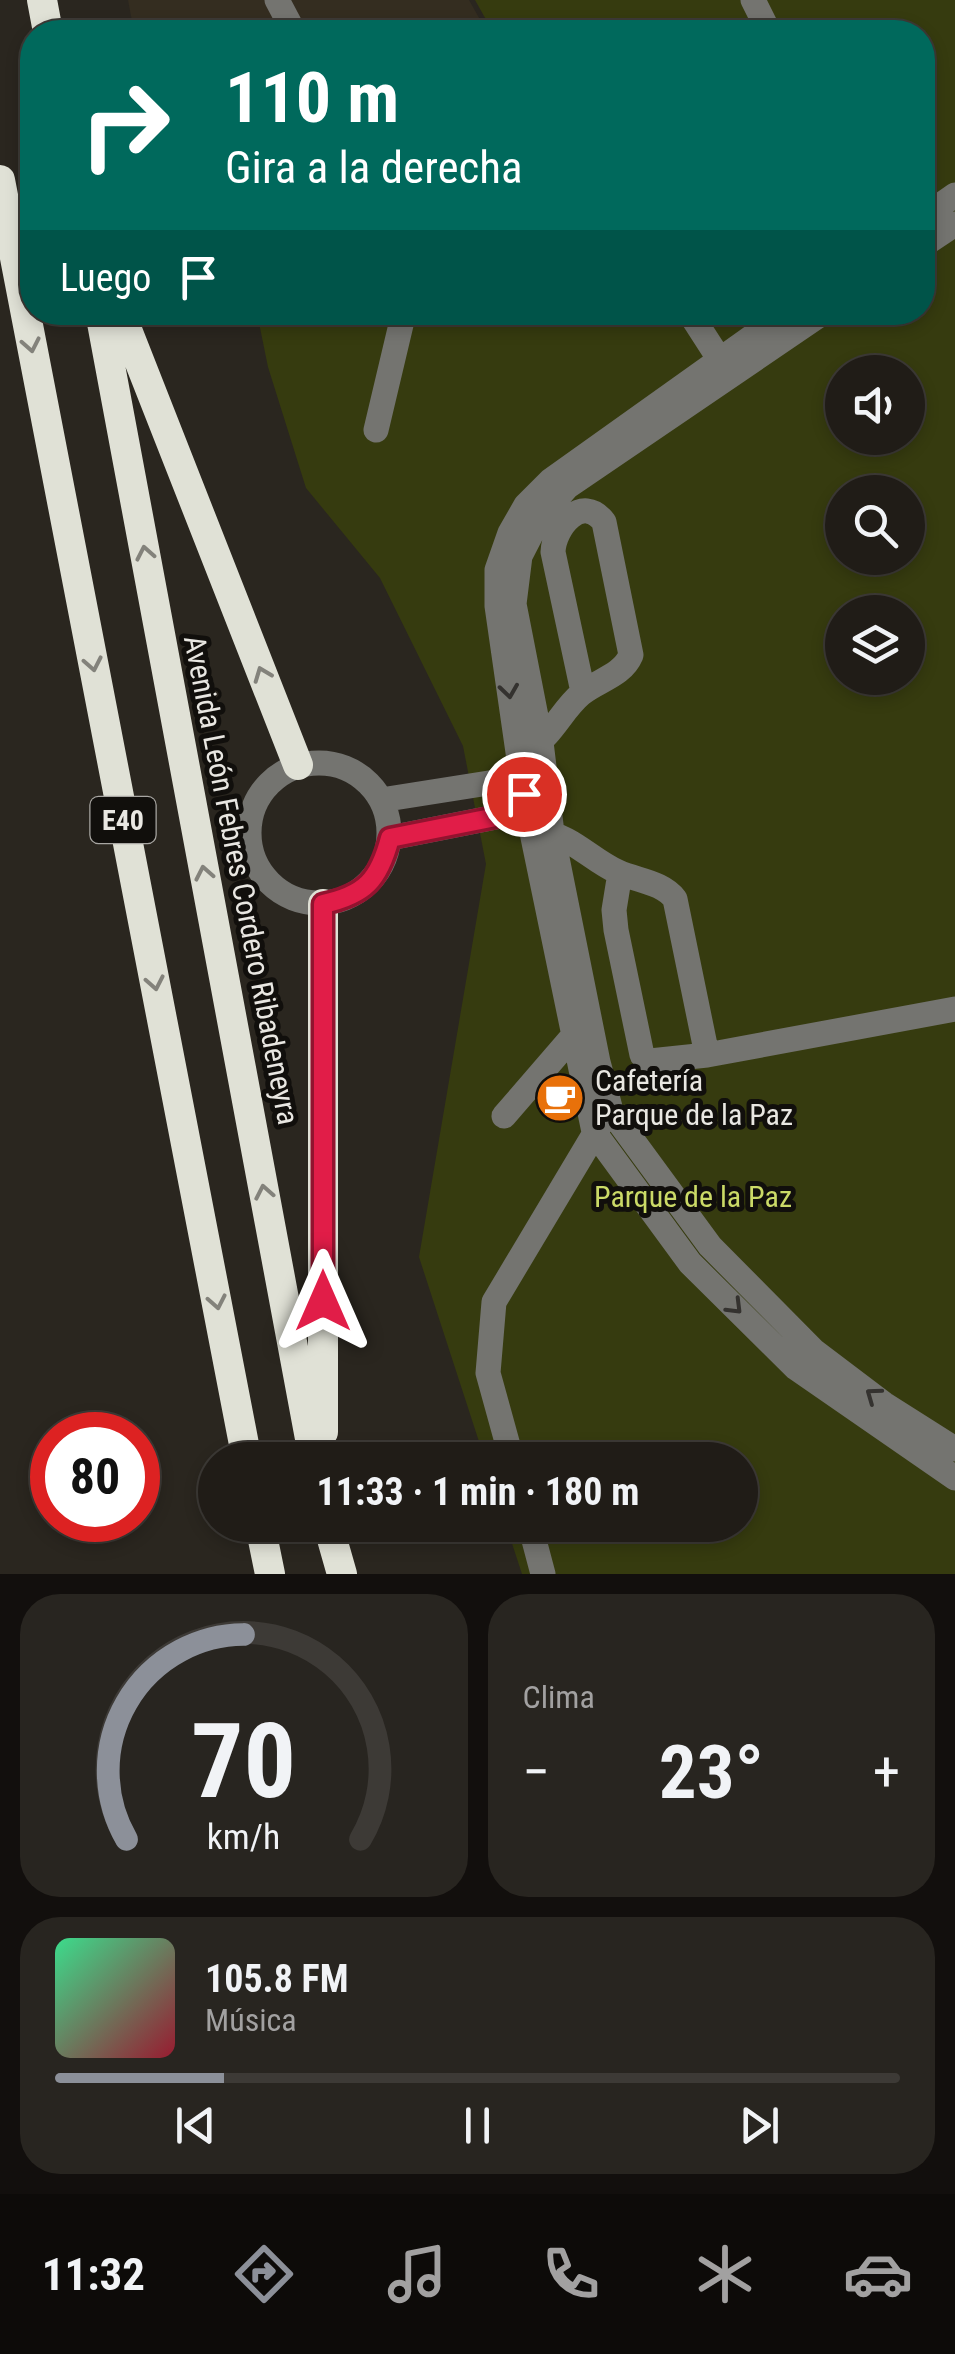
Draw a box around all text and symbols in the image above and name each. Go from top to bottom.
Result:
text: 110 m [225,57,399,139]
icon: right [60,60,190,190]
text: Gira a la derecha [225,141,523,194]
icon: arrive [171,250,226,305]
text: Luego [60,256,151,300]
one-way arrow [19,336,40,353]
map controls [825,355,925,695]
button: sound [825,355,925,455]
button: search [825,475,925,575]
one-way arrow [135,545,156,562]
button: layers [825,595,925,695]
street label: Avenida León Febres Cordero Ribadeneyra [177,632,306,1127]
one-way arrow [81,655,102,672]
one-way arrow [254,667,274,684]
one-way arrow [497,682,518,699]
pin [482,752,567,837]
icon: arrive [497,767,552,822]
road number: E40 [90,797,156,843]
one-way arrow [194,864,215,881]
one-way arrow [143,974,164,991]
place label: Cafetería Parque de la Paz [595,1063,793,1132]
cafe icon: Cafetería Parque de la Paz [534,1072,586,1124]
park label: Parque de la Paz [594,1179,792,1214]
one-way arrow [254,1184,275,1200]
position arrow [271,1249,375,1353]
one-way arrow [205,1293,226,1310]
one-way arrow [723,1295,741,1313]
one-way arrow [866,1390,884,1407]
speed limit sign: 80 [30,1412,160,1542]
text: 11:33 · 1 min · 180 m [317,1470,639,1514]
text: Clima [523,1678,595,1716]
text: 70 [191,1701,296,1822]
text: 23° [659,1728,764,1816]
text: − [523,1740,550,1804]
text: + [873,1740,900,1804]
text: km/h [207,1816,281,1858]
text: 105.8 FM [205,1957,349,2001]
text: Música [205,2001,297,2039]
icon: previous [168,2098,223,2153]
icon: pause [450,2098,505,2153]
icon: next [732,2098,787,2153]
icon: directions [229,2239,299,2309]
icon: music [382,2239,452,2309]
icon: phone [536,2239,606,2309]
icon: climate [690,2239,760,2309]
icon: car [843,2239,913,2309]
text: 11:32 [42,2248,145,2301]

